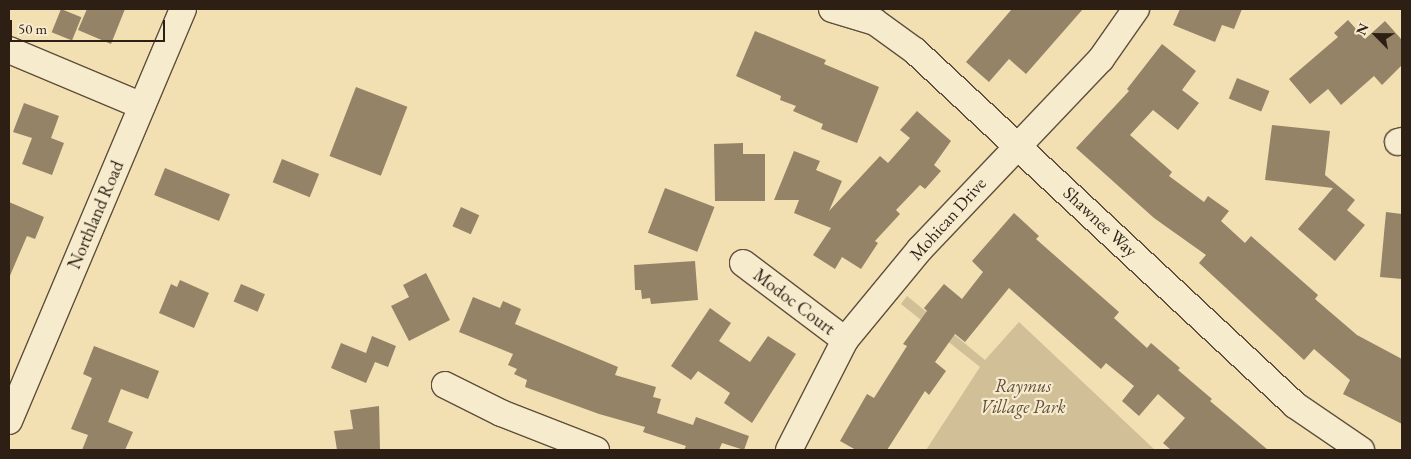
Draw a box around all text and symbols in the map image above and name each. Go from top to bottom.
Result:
scale bar [12,10,168,42]
north arrow [1351,10,1401,60]
text: 50 m [18,19,47,38]
text: N [1352,20,1373,38]
street label: Northland Road [63,158,129,272]
street label: Mohican Drive [905,173,991,265]
street label: Shawnee Way [1059,182,1141,262]
street label: Modoc Court [749,264,839,340]
park label: Raymus Village Park [980,376,1066,418]

